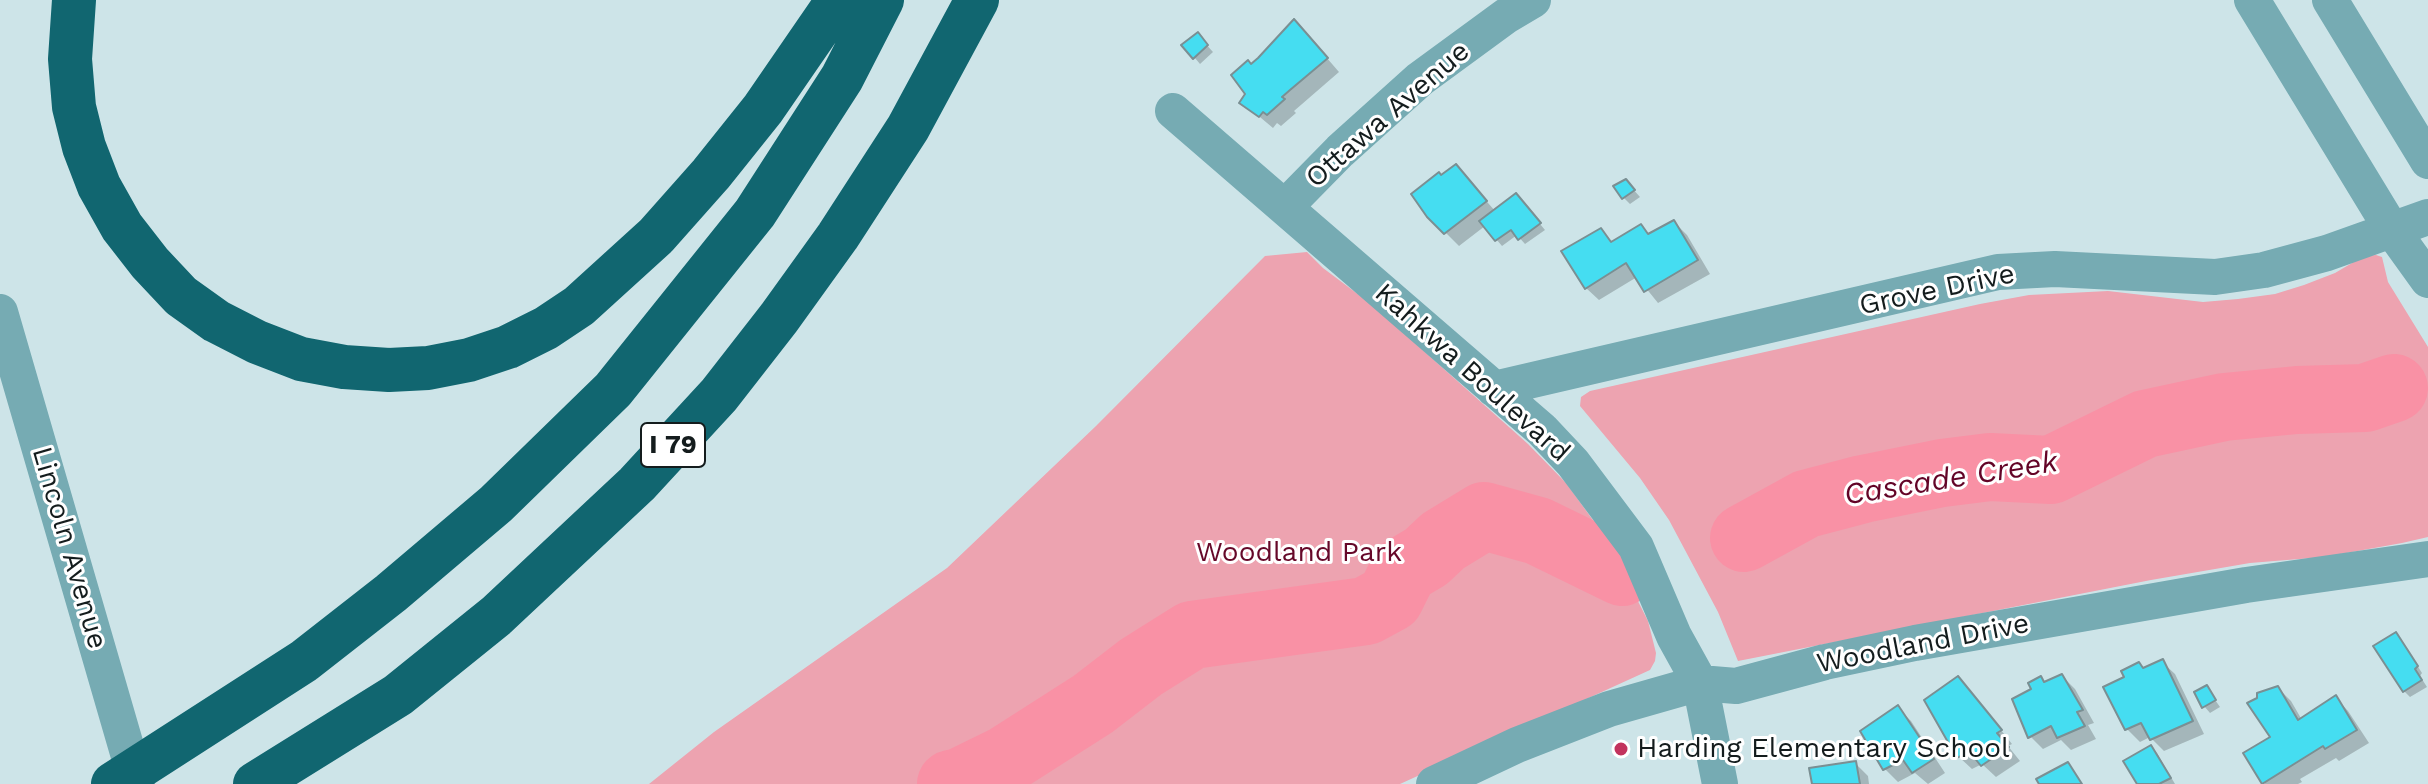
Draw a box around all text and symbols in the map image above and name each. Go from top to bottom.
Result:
street label: Ottawa Avenue [1299,35,1477,195]
street label: Grove Drive [1856,257,2018,323]
street label: Kahkwa Boulevard [1368,277,1576,469]
road number: I 79 [641,423,705,467]
street label: Lincoln Avenue [24,443,114,653]
water label: Cascade Creek [1842,444,2060,514]
park label: Woodland Park [1196,536,1402,570]
street label: Woodland Drive [1814,607,2032,681]
place label: Harding Elementary School [1637,732,2010,766]
marker: Harding Elementary School [1612,740,1630,758]

